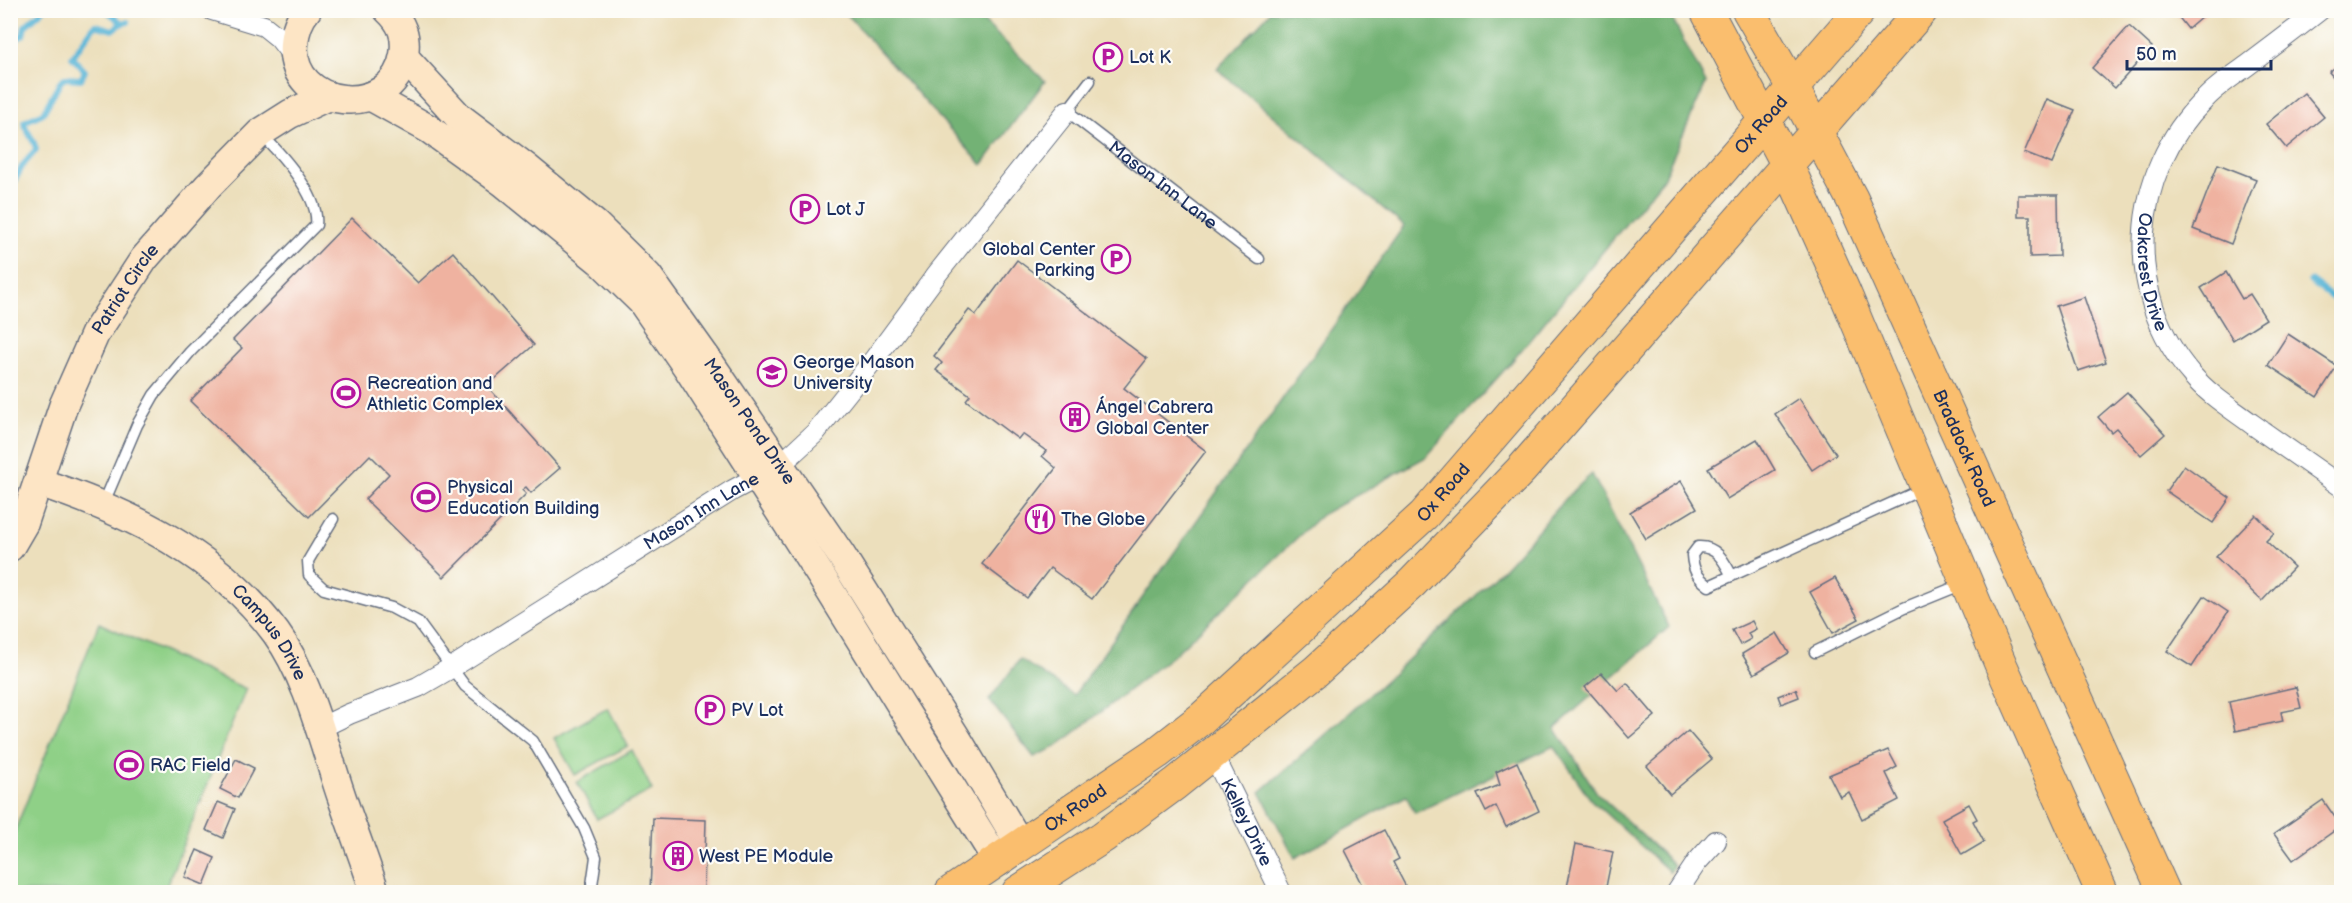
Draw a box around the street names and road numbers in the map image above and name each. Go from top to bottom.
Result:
street label: Ox Road [1730,91,1792,158]
street label: Mason Inn Lane [1104,137,1222,234]
street label: Oakcrest Drive [2133,211,2172,335]
street label: Patriot Circle [87,239,163,338]
street label: Mason Pond Drive [699,354,800,489]
street label: Braddock Road [1929,386,2000,510]
street label: Ox Road [1412,459,1474,526]
street label: Mason Inn Lane [640,467,763,554]
street label: Campus Drive [228,580,311,684]
street label: Kelley Drive [1216,775,1277,870]
street label: Ox Road [1040,780,1110,837]

